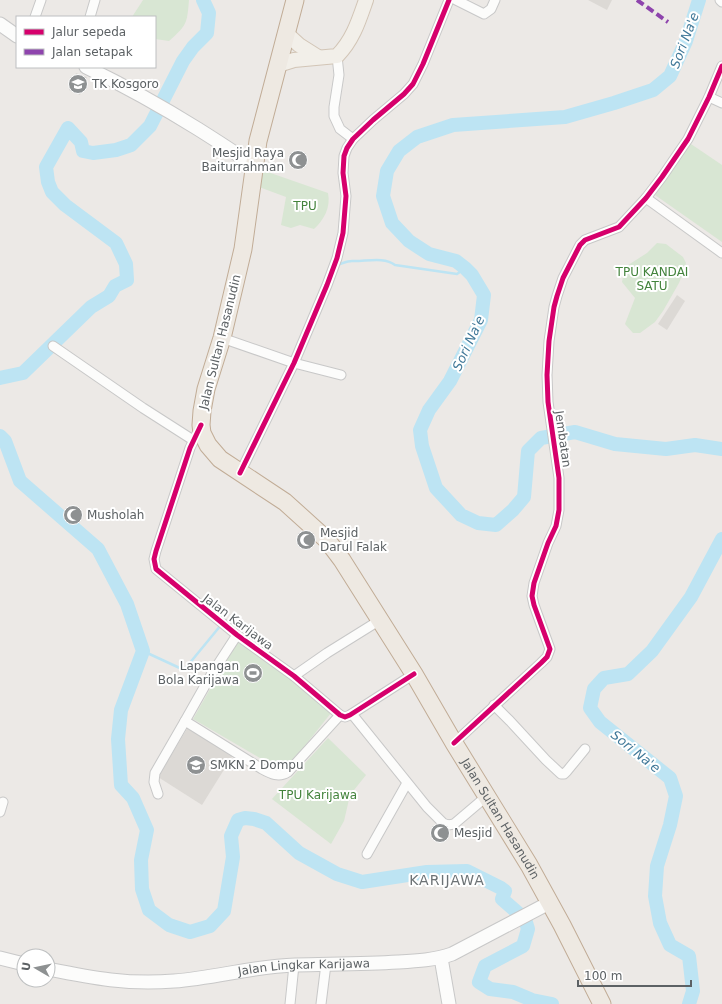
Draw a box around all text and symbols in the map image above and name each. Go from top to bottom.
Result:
water label: Sori Na'e [667,10,702,70]
legend [16,16,156,68]
text: Jalur sepeda [51,25,126,39]
text: Jalan setapak [51,45,133,59]
school or university icon: TK Kosgoro [67,73,89,95]
place label: TK Kosgoro [91,77,159,91]
place label: Mesjid Raya Baiturrahman [202,146,284,174]
mosque icon: Mesjid Raya Baiturrahman [287,149,309,171]
park label: TPU [292,199,317,213]
park label: TPU KANDAI SATU [615,265,688,293]
street label: Jalan Sultan Hasanudin [196,273,244,412]
water label: Sori Na'e [449,314,488,373]
street label: Jembatan [552,409,574,468]
mosque icon: Musholah [62,504,84,526]
place label: Musholah [87,508,144,522]
place label: Mesjid Darul Falak [320,526,387,554]
mosque icon: Mesjid Darul Falak [295,529,317,551]
street label: Jalan Karijawa [199,590,276,653]
place label: Lapangan Bola Karijawa [158,659,239,687]
sports icon: Lapangan Bola Karijawa [242,662,264,684]
water label: Sori Na'e [608,727,663,776]
school or university icon: SMKN 2 Dompu [185,754,207,776]
street label: Jalan Sultan Hasanudin [458,755,542,882]
place label: SMKN 2 Dompu [210,758,304,772]
park label: TPU Karijawa [278,788,357,802]
mosque icon: Mesjid [429,822,451,844]
place label: Mesjid [454,826,492,840]
district label: KARIJAWA [409,872,485,888]
north arrow [16,948,56,988]
street label: Jalan Lingkar Karijawa [236,956,370,979]
text: U [19,961,34,972]
scale bar [578,962,691,988]
text: 100 m [584,969,622,983]

